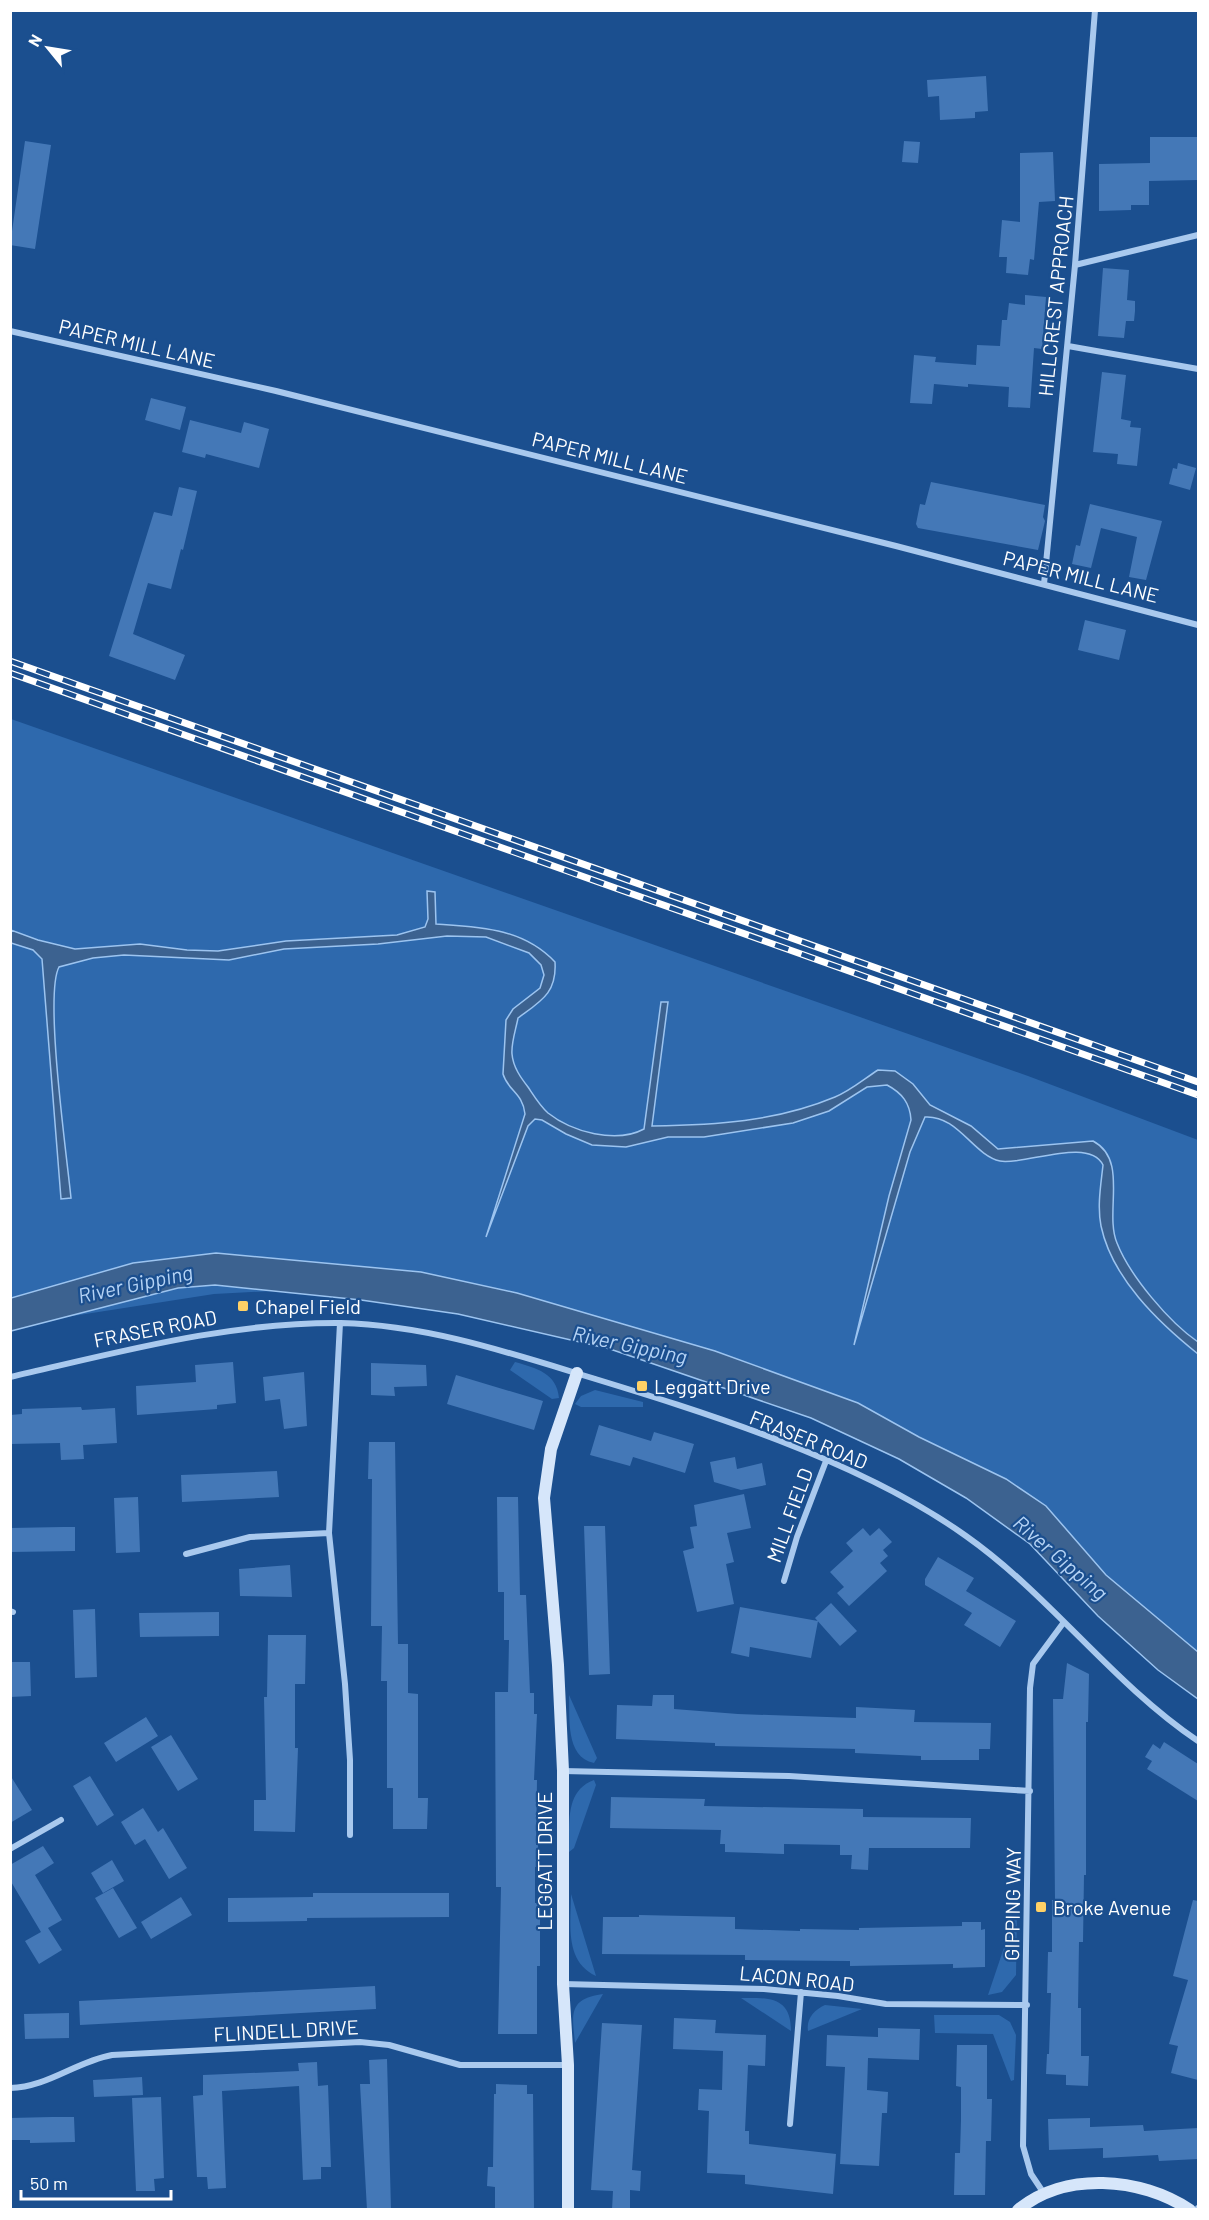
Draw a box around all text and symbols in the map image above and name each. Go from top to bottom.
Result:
north arrow [18,18,78,78]
text: N [24,31,45,50]
street label: HILLCREST APPROACH [1033,194,1077,398]
street label: PAPER MILL LANE [57,313,217,373]
street label: PAPER MILL LANE [530,426,690,488]
street label: PAPER MILL LANE [1001,545,1161,607]
water label: River Gipping [75,1259,195,1307]
place label: Chapel Field [255,1294,361,1318]
marker: Chapel Field [236,1299,250,1313]
street label: FRASER ROAD [91,1304,219,1352]
water label: River Gipping [570,1320,690,1368]
place label: Leggatt Drive [654,1374,771,1398]
marker: Leggatt Drive [635,1379,649,1393]
street label: FRASER ROAD [747,1404,871,1474]
street label: MILL FIELD [761,1465,817,1565]
water label: River Gipping [1009,1509,1113,1605]
street label: LEGGATT DRIVE [532,1792,556,1930]
street label: GIPPING WAY [999,1847,1025,1961]
place label: Broke Avenue [1053,1895,1171,1919]
marker: Broke Avenue [1034,1900,1048,1914]
street label: LACON ROAD [738,1960,856,1996]
street label: FLINDELL DRIVE [213,2014,359,2046]
scale bar [21,2163,171,2201]
text: 50 m [30,2172,68,2194]

